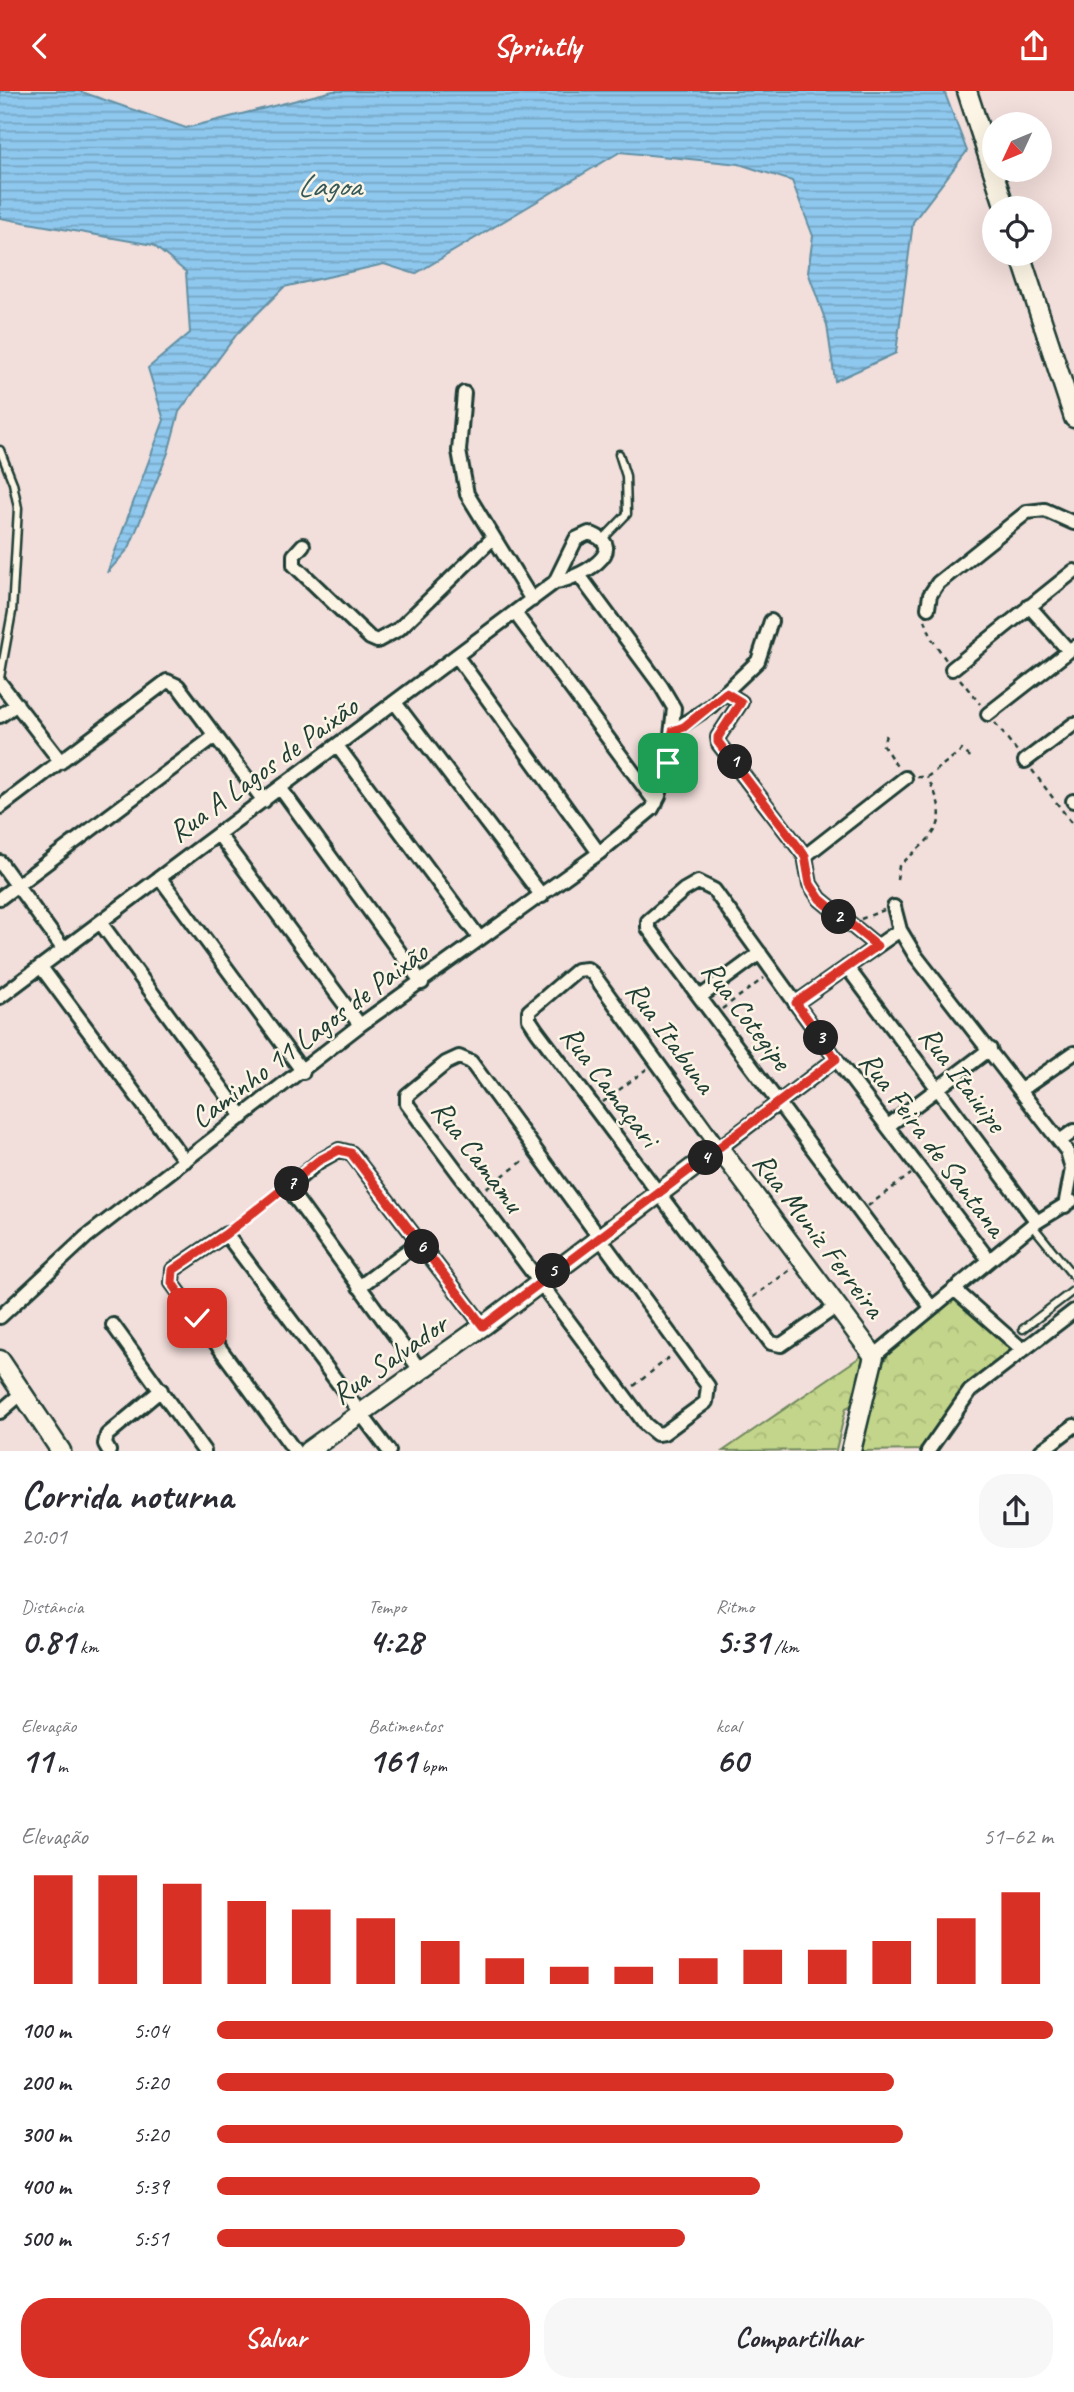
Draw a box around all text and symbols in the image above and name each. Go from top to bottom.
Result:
text: Sprintly [493,25,581,66]
icon: back [21,27,59,65]
icon: share [1015,27,1053,65]
north arrow [982,112,1052,182]
map controls [982,112,1052,266]
water label: Lagoa [297,165,365,206]
button: locate [982,196,1052,266]
street label: Rua A Lagos de Paixão [161,687,366,851]
pin [638,733,698,793]
icon: arrive [649,744,687,782]
pin: 1 [718,745,752,779]
text: 1 [730,749,739,773]
pin: 2 [822,899,856,935]
text: 2 [834,904,843,928]
street label: Caminho 11 Lagos de Paixão [183,932,436,1137]
street label: Rua Cotegipe [693,953,802,1079]
street label: Rua Itabuna [617,973,726,1102]
street label: Rua Camaçari [552,1018,670,1157]
street label: Rua Itaiuipe [911,1018,1017,1142]
pin: 3 [804,1021,838,1055]
text: 3 [816,1025,825,1049]
street label: Rua Feira de Santana [851,1044,1017,1246]
street label: Rua Camamu [423,1092,534,1222]
pin: 4 [688,1141,724,1175]
text: 4 [701,1145,710,1169]
street label: Rua Muniz Ferreira [744,1145,895,1327]
pin: 7 [274,1167,310,1201]
text: 7 [287,1171,296,1195]
pin: 6 [404,1229,440,1265]
text: 6 [417,1234,426,1258]
pin: 5 [536,1253,570,1289]
text: 5 [548,1258,557,1282]
pin [167,1288,227,1348]
icon: check [178,1299,216,1337]
street label: Rua Salvador [323,1303,457,1413]
text: Corrida noturna [21,1472,233,1519]
button: share [979,1474,1053,1548]
text: 20:01 [21,1522,67,1551]
text: Distância [21,1595,83,1619]
text: Tempo [368,1595,406,1619]
text: Ritmo [716,1595,754,1619]
text: 0.81 [21,1619,75,1664]
text: 4:28 [368,1619,423,1664]
text: 5:31 [716,1619,769,1664]
text: km [75,1635,98,1659]
text: /km [769,1635,799,1659]
text: Elevação [21,1714,76,1738]
text: Batimentos [368,1714,442,1738]
text: kcal [716,1714,741,1738]
text: 11 [21,1738,53,1783]
text: 161 [368,1738,416,1783]
text: 60 [716,1738,748,1783]
text: m [53,1754,68,1778]
text: bpm [416,1754,447,1778]
text: Elevação [21,1822,88,1851]
text: 51–62 m [983,1822,1053,1851]
text: 100 m [21,2016,71,2045]
text: 5:04 [133,2016,169,2045]
text: 200 m [21,2068,71,2097]
text: 5:20 [133,2068,169,2097]
text: 300 m [21,2120,71,2149]
text: 5:20 [133,2120,169,2149]
text: 400 m [21,2172,71,2201]
text: 5:39 [133,2172,169,2201]
text: 500 m [21,2224,70,2253]
text: 5:51 [133,2224,169,2253]
button: Salvar [21,2298,530,2378]
button: Compartilhar [544,2298,1053,2378]

